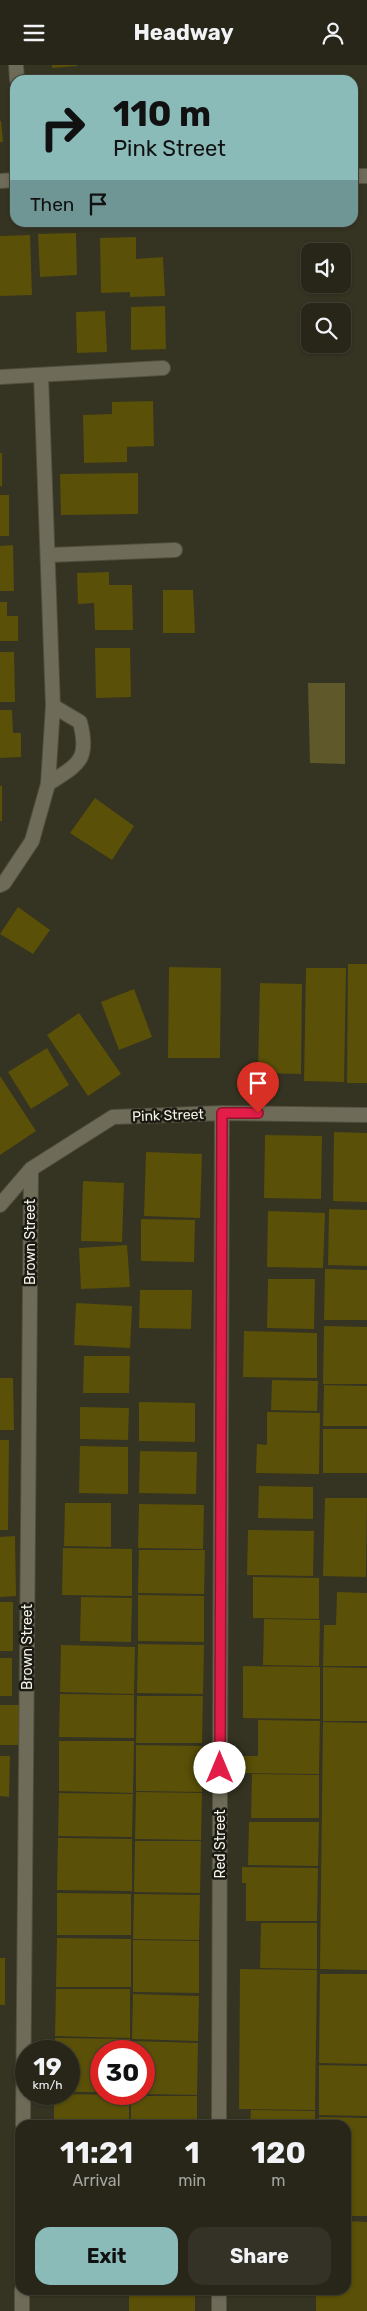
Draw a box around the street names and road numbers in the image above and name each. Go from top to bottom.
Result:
street label: Pink Street [132,1106,205,1125]
street label: Brown Street [22,1198,39,1285]
street label: Brown Street [19,1603,36,1690]
street label: Red Street [212,1809,229,1879]

